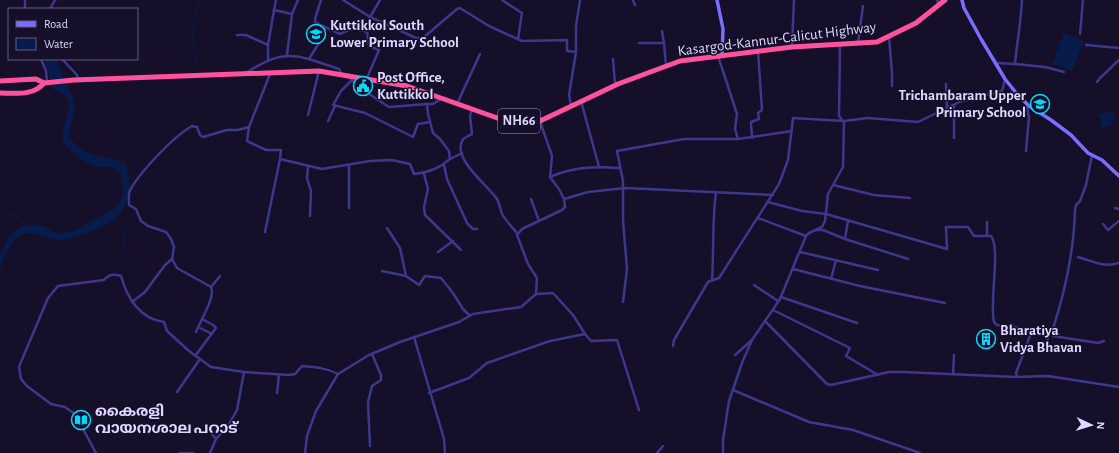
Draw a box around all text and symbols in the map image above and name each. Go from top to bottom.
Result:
legend [8,8,138,60]
text: Road [44,18,68,30]
place label: Kuttikkol South Lower Primary School [330,18,459,50]
street label: Kasargod-Kannur-Calicut Highway [677,19,878,59]
school or university icon: Kuttikkol South Lower Primary School [305,23,327,45]
text: Water [44,38,73,50]
place label: Post Office, Kuttikkol [377,70,445,102]
public building icon: Post Office, Kuttikkol [352,75,374,97]
place label: Trichambaram Upper Primary School [899,88,1027,120]
school or university icon: Trichambaram Upper Primary School [1029,93,1051,115]
road number: NH66 [498,109,540,133]
place label: Bharatiya Vidya Bhavan [1000,323,1082,355]
building icon: Bharatiya Vidya Bhavan [975,328,997,350]
place label: കൈരളി വായനശാല പറാട് [95,403,239,436]
north arrow [1071,405,1111,445]
library icon: കൈരളി വായനശാല പറാട് [70,409,92,431]
text: N [1095,421,1106,430]

